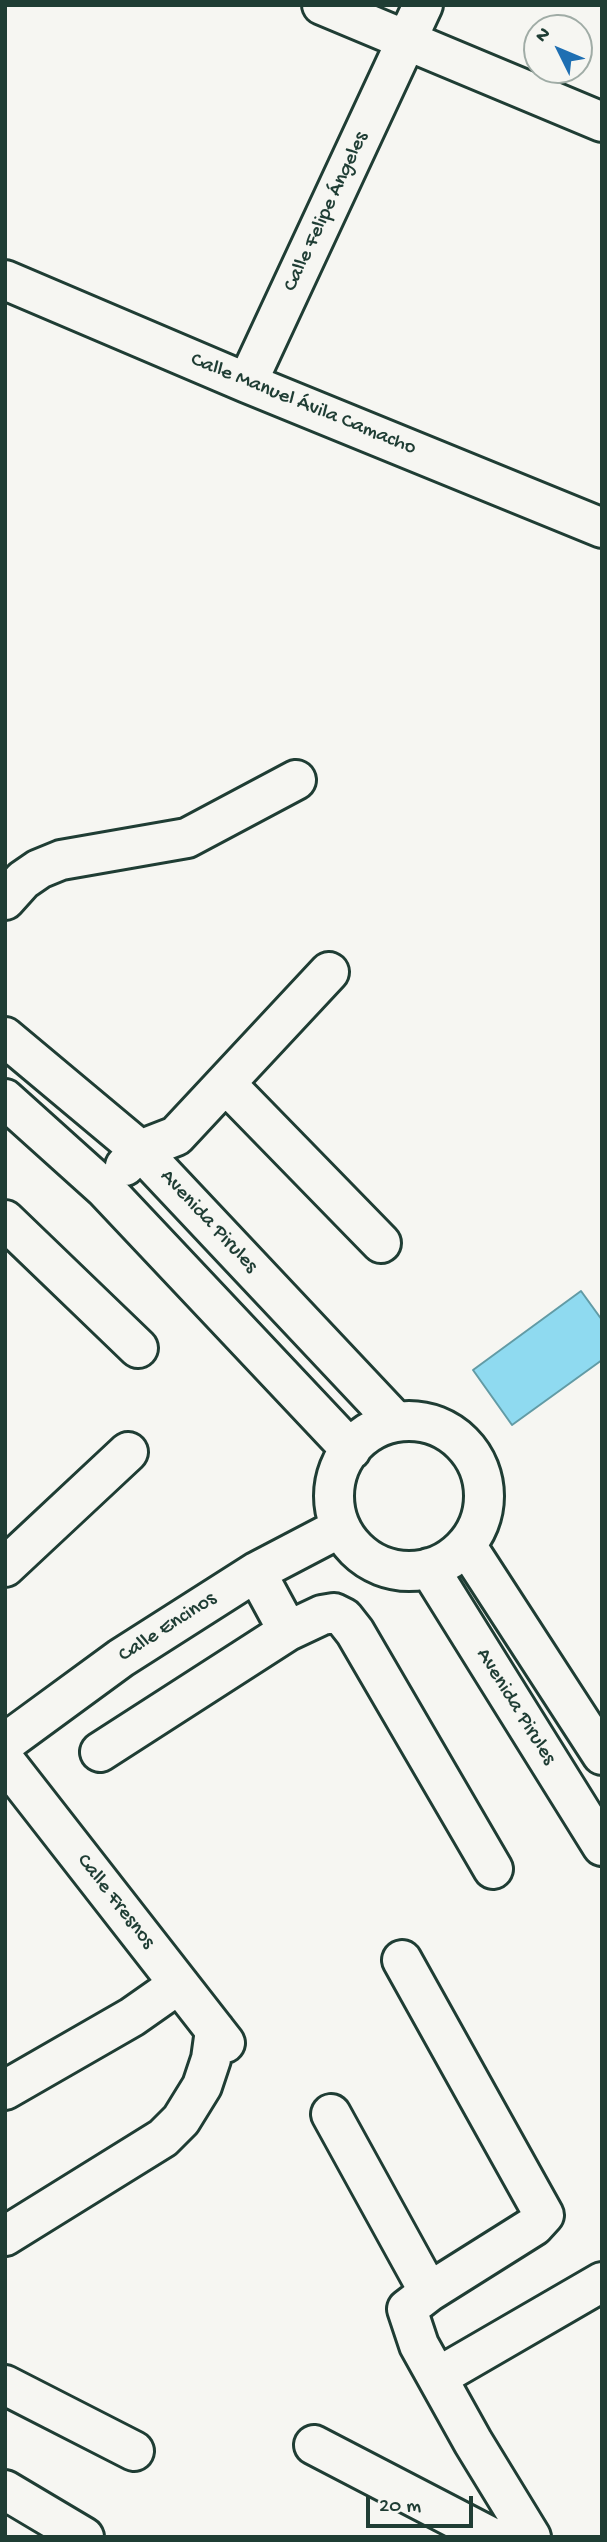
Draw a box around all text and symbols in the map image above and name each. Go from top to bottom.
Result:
north arrow [523,14,593,84]
text: N [531,23,556,48]
street label: Calle Felipe Ángeles [279,128,375,296]
street label: Calle Manuel Ávila Camacho [187,348,419,462]
street label: Avenida Pirules [154,1165,262,1279]
street label: Calle Encinos [114,1587,222,1669]
street label: Avenida Pirules [469,1644,561,1770]
street label: Calle Fresnos [70,1850,160,1954]
scale bar [369,2482,476,2526]
text: 20 m [379,2495,421,2520]

